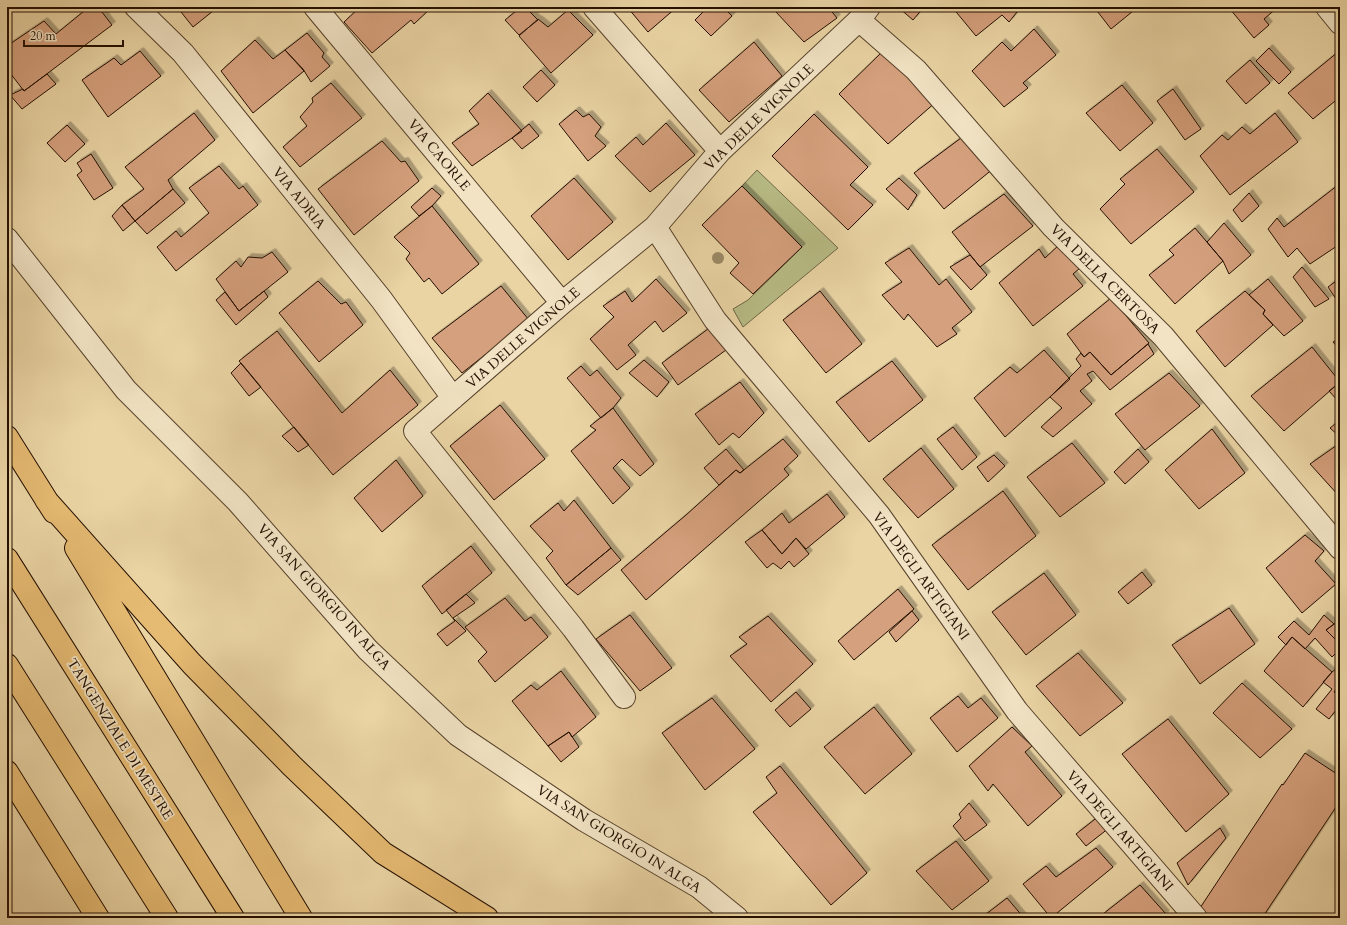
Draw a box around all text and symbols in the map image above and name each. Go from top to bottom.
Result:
scale bar [24,22,123,48]
text: 20 m [30,28,57,44]
street label: VIA DELLE VIGNOLE [700,59,818,174]
street label: VIA CAORLE [403,115,475,195]
street label: VIA ADRIA [268,163,330,233]
street label: VIA DELLA CERTOSA [1046,220,1164,338]
street label: VIA DELLE VIGNOLE [462,283,584,393]
street label: VIA DEGLI ARTIGIANI [868,508,974,644]
street label: VIA SAN GIORGIO IN ALGA [253,520,395,674]
street label: TANGENZIALE DI MESTRE [62,655,178,824]
street label: VIA DEGLI ARTIGIANI [1062,767,1178,896]
street label: VIA SAN GIORGIO IN ALGA [533,780,705,898]

